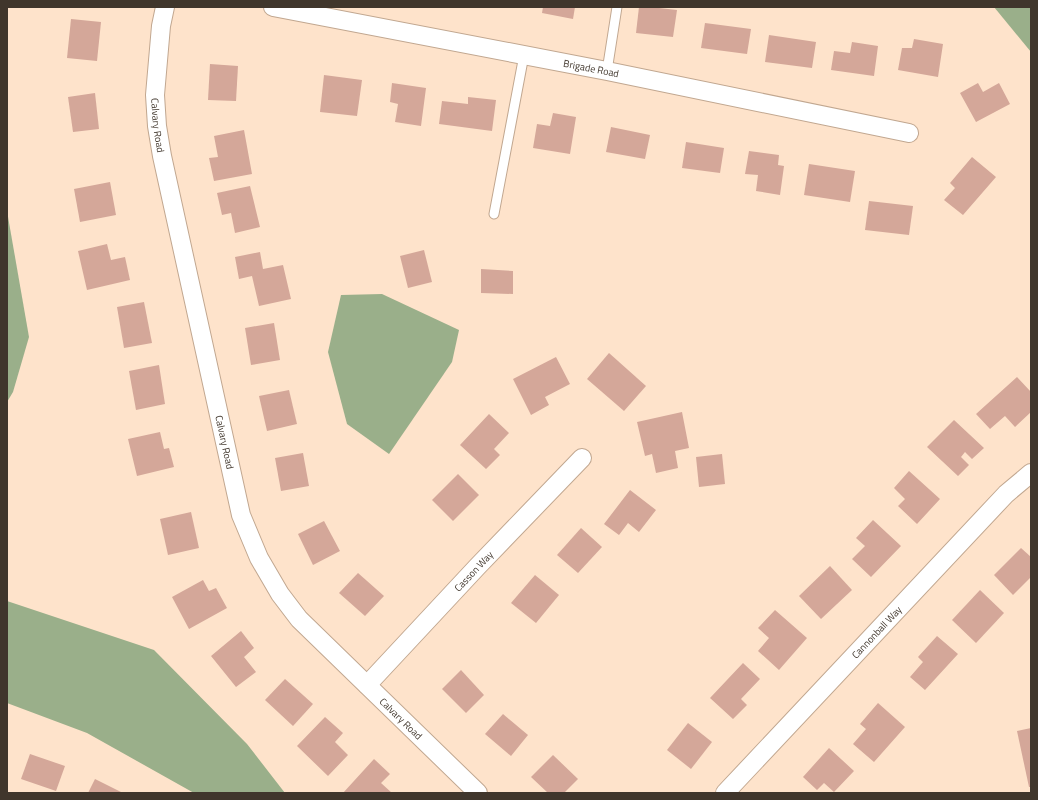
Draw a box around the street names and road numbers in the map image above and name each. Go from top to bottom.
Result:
street label: Brigade Road [562,55,620,81]
street label: Calvary Road [148,97,169,153]
street label: Calvary Road [212,414,238,470]
street label: Casson Way [450,547,497,595]
street label: Cannonball Way [848,602,905,662]
street label: Calvary Road [376,694,426,743]

